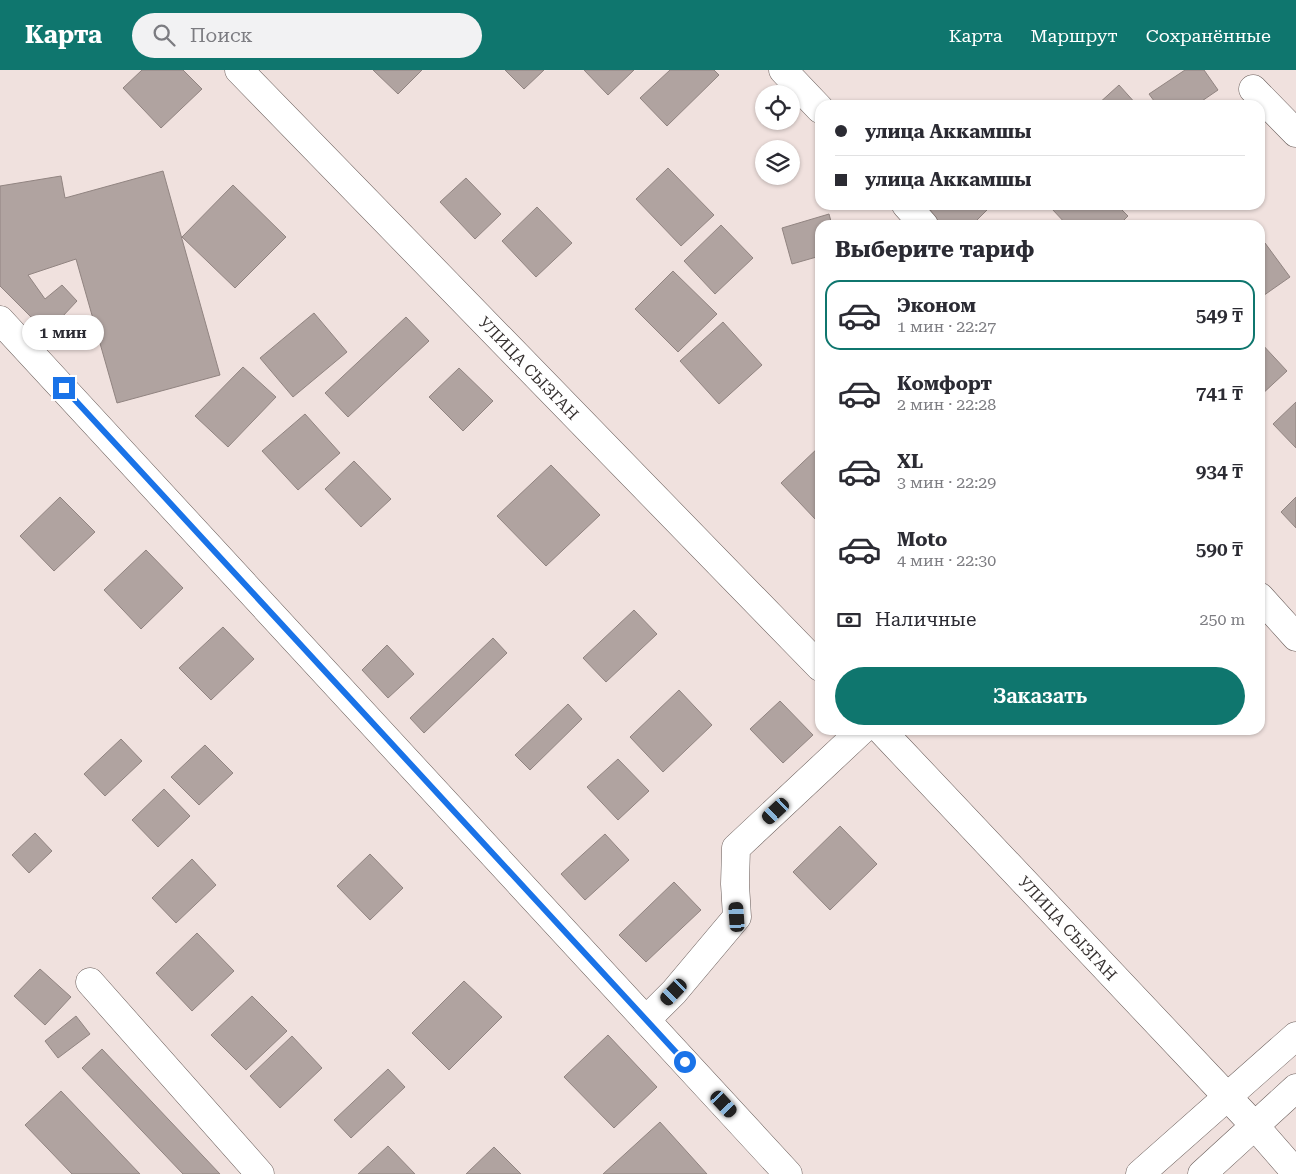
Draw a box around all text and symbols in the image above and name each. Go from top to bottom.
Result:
search box [132,13,482,58]
text: Карта [25,21,102,49]
icon: search [150,21,178,49]
text: Поиск [190,24,253,47]
text: Карта [949,25,1003,46]
text: Маршрут [1031,25,1118,46]
text: Сохранённые [1146,25,1271,46]
map controls [755,85,800,185]
button: locate [755,85,800,130]
text: улица Аккамшы [865,120,1031,143]
button: layers [755,140,800,185]
text: улица Аккамшы [865,168,1031,191]
text: Выберите тариф [835,237,1034,262]
icon: car [837,293,882,338]
text: Эконом [897,294,976,317]
text: 549 ₸ [1196,304,1243,327]
street label: УЛИЦА СЫЗГАН [475,313,583,424]
callout: 1 мин [23,316,105,350]
text: 1 мин · 22:27 [897,317,996,336]
text: 1 мин [39,323,87,342]
icon: car [837,371,882,416]
text: Комфорт [897,372,992,395]
route end [53,377,75,399]
text: 741 ₸ [1196,382,1243,405]
text: 2 мин · 22:28 [897,395,996,414]
icon: car [837,449,882,494]
text: XL [897,450,923,473]
text: 934 ₸ [1196,460,1243,483]
text: 3 мин · 22:29 [897,473,996,492]
icon: car [837,527,882,572]
text: Moto [897,528,947,551]
text: 590 ₸ [1196,538,1243,561]
text: 4 мин · 22:30 [897,551,996,570]
icon: cash [835,606,863,634]
text: Наличные [875,608,976,631]
text: 250 m [1199,610,1245,629]
button: Заказать [835,667,1245,725]
car [759,795,792,827]
street label: УЛИЦА СЫЗГАН [1014,872,1121,984]
car [728,902,745,932]
car [658,976,689,1008]
route start [674,1051,696,1073]
car [708,1088,739,1120]

